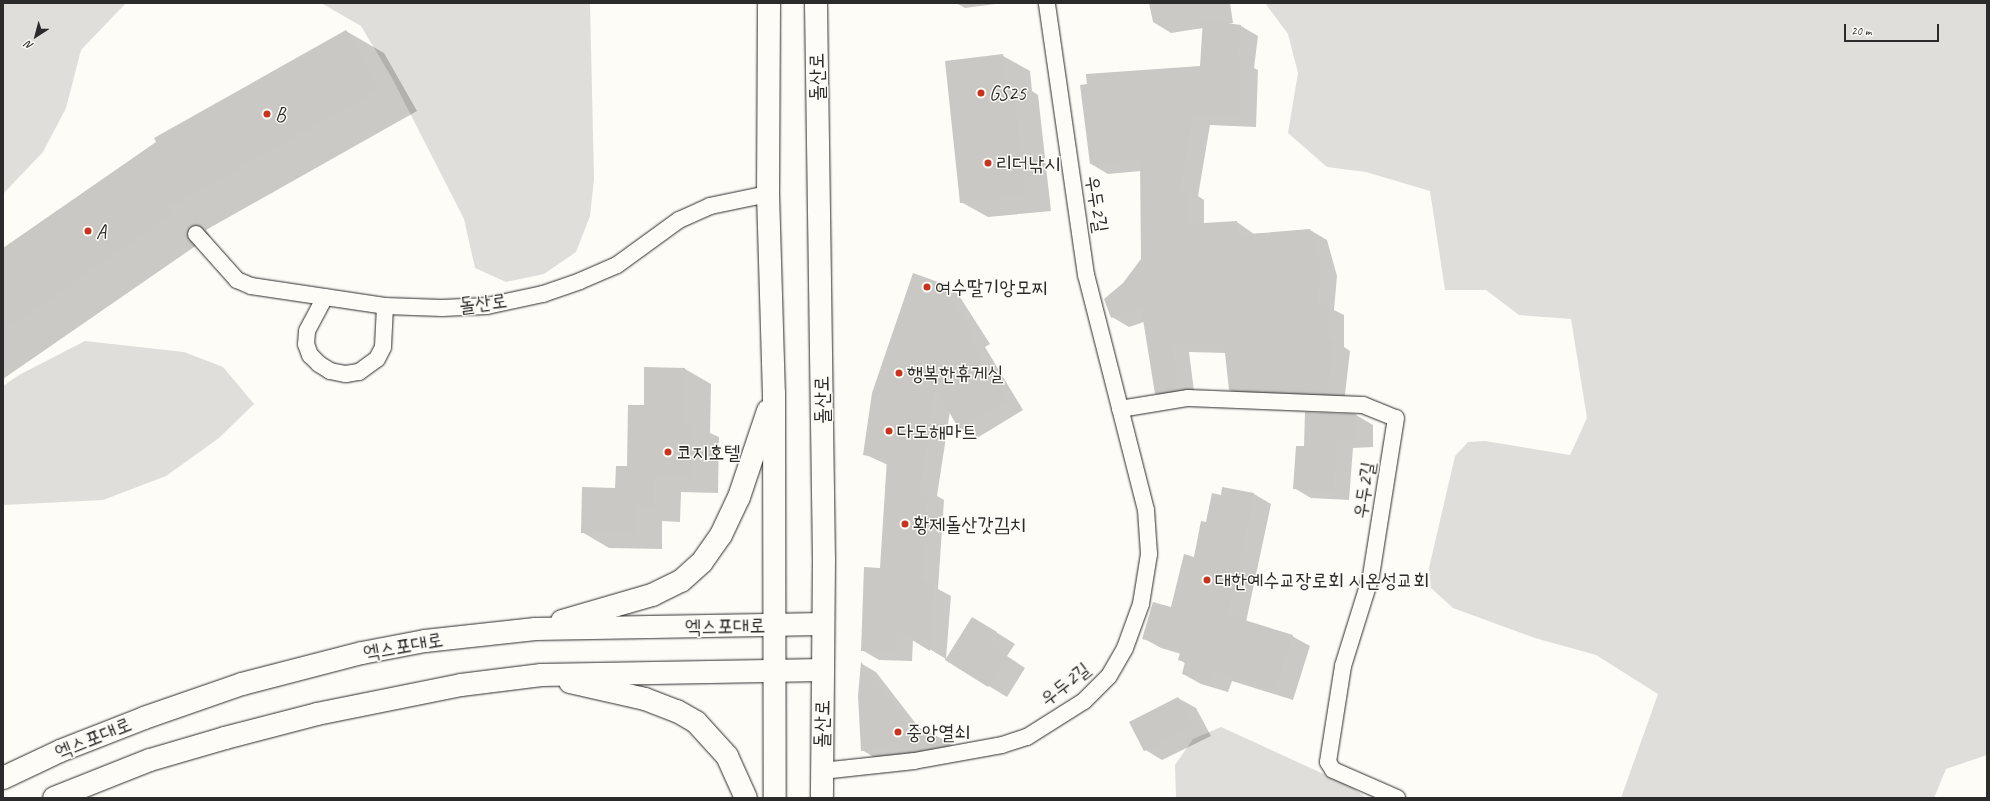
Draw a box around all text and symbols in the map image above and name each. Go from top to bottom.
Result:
north arrow [16,16,56,56]
scale bar [1846,16,1941,42]
text: 20 m [1851,23,1871,39]
text: N [22,38,36,53]
street label: 돌산로 [805,53,829,101]
place label: GS25 [989,81,1026,105]
marker: GS25 [976,88,986,98]
place label: B [275,102,285,126]
marker: B [262,109,272,119]
place label: 리더낚시 [996,151,1060,175]
marker: 리더낚시 [983,158,993,168]
street label: 우두2길 [1081,174,1113,234]
place label: A [96,219,106,243]
marker: A [83,226,93,236]
place label: 여수딸기앙모찌 [935,275,1048,299]
marker: 여수딸기앙모찌 [922,282,932,292]
street label: 돌산로 [458,288,508,318]
place label: 행복한휴게실 [907,361,1004,385]
marker: 행복한휴게실 [894,368,904,378]
street label: 돌산로 [810,376,834,424]
place label: 다도해마트 [897,419,977,443]
marker: 다도해마트 [884,426,894,436]
place label: 코지호텔 [676,440,740,464]
marker: 코지호텔 [663,447,673,457]
street label: 우두2길 [1348,460,1380,520]
place label: 황제돌산갓김치 [913,512,1026,536]
marker: 황제돌산갓김치 [900,519,910,529]
place label: 대한예수교장로회 시온성교회 [1215,568,1429,592]
marker: 대한예수교장로회 시온성교회 [1202,575,1212,585]
street label: 엑스포대로 [685,613,765,639]
street label: 엑스포대로 [361,627,445,665]
street label: 우두2길 [1035,657,1095,711]
street label: 돌산로 [810,700,834,748]
street label: 엑스포대로 [51,712,135,764]
place label: 중앙열쇠 [906,720,970,744]
marker: 중앙열쇠 [893,727,903,737]

